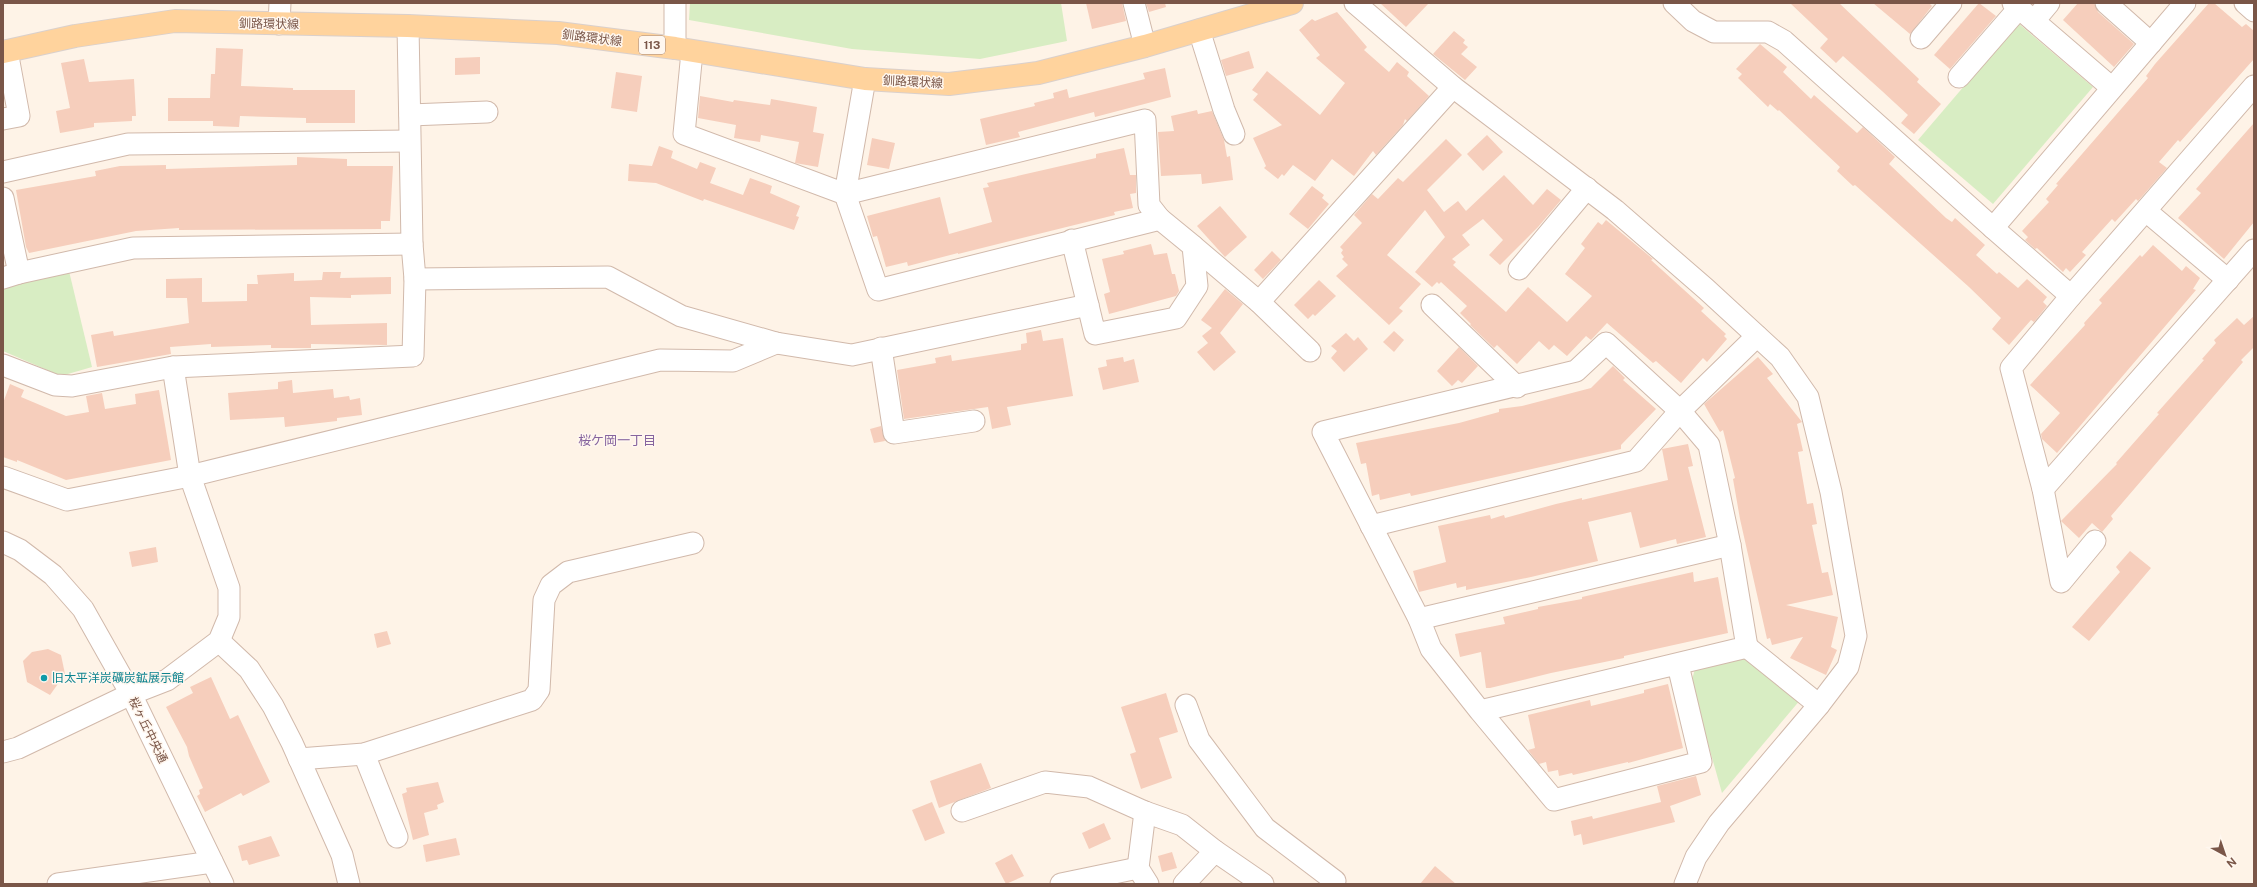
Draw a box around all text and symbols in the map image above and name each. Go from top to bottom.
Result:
street label: 釧路環状線 [239,16,299,32]
street label: 釧路環状線 [561,27,623,49]
road number: 113 [639,36,665,54]
street label: 釧路環状線 [883,73,943,91]
district label: 桜ケ岡一丁目 [578,433,656,448]
place label: 旧太平洋炭礦炭鉱展示館 [52,671,184,685]
marker: 旧太平洋炭礦炭鉱展示館 [39,673,49,683]
street label: 桜ヶ丘中央通 [126,695,170,765]
north arrow [2205,835,2245,875]
text: N [2224,855,2239,870]

